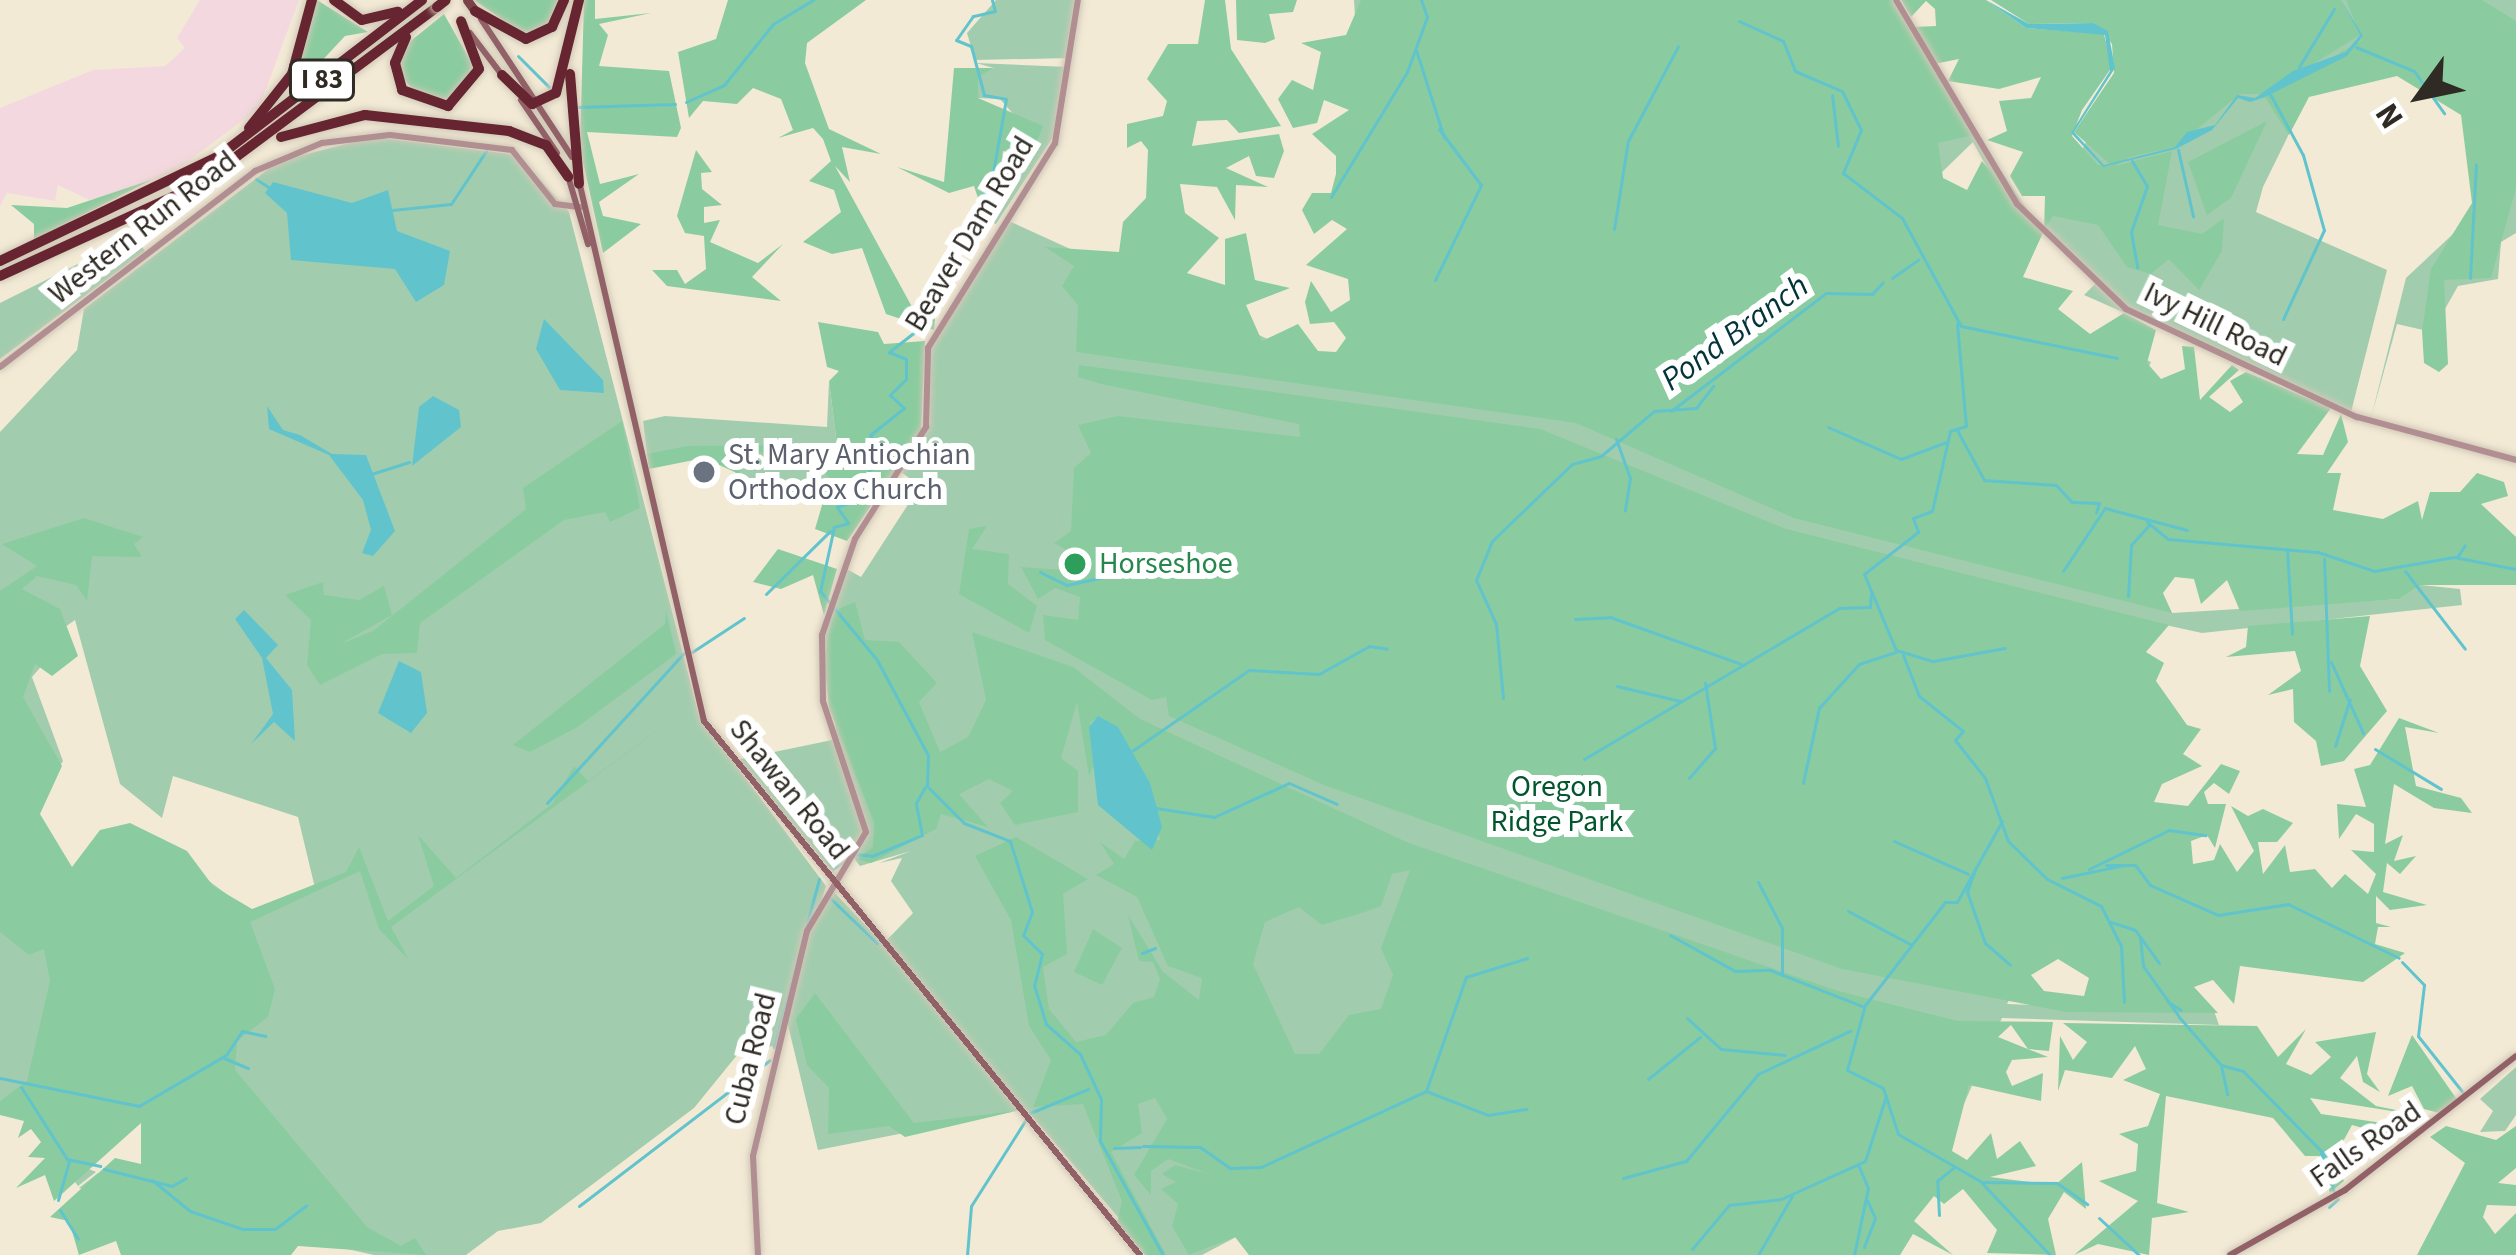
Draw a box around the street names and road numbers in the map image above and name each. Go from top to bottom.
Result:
road number: I 83 [286,59,358,101]
street label: Beaver Dam Road [898,130,1042,338]
street label: Western Run Road [42,144,244,312]
street label: Ivy Hill Road [2138,275,2292,375]
street label: Shawan Road [721,712,857,868]
street label: Cuba Road [717,989,785,1129]
street label: Falls Road [2304,1094,2428,1196]

